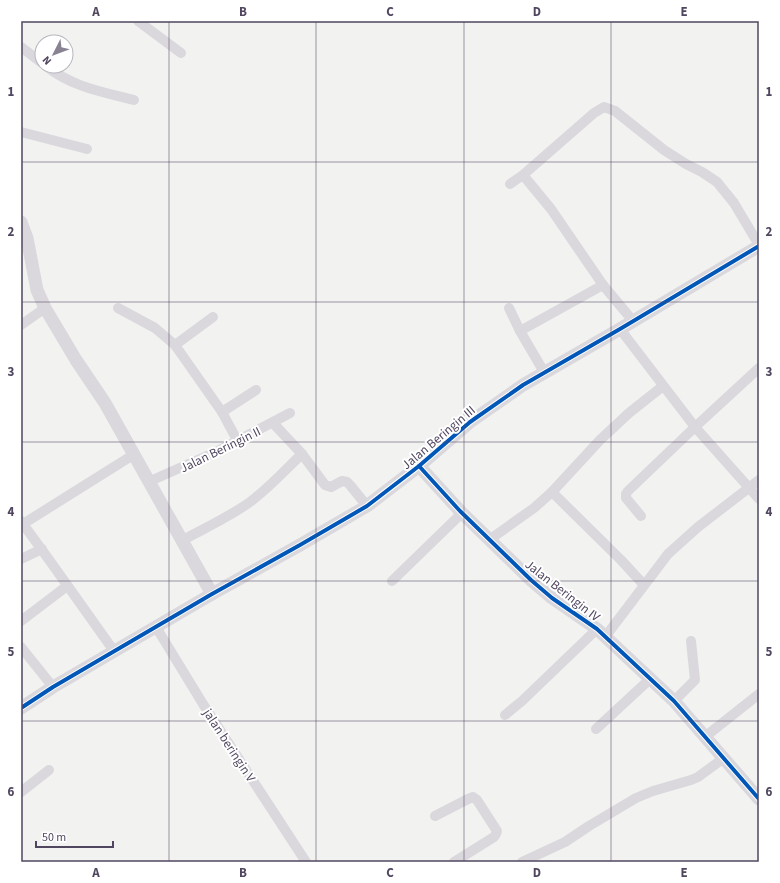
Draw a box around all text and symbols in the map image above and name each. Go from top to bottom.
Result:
text: A [91,3,100,21]
text: B [239,3,247,21]
text: C [386,3,394,21]
text: D [533,3,541,21]
text: E [680,3,688,21]
north arrow [34,34,74,74]
text: N [39,53,55,68]
text: 1 [8,83,15,101]
text: 1 [766,83,773,101]
text: 2 [8,223,15,241]
text: 2 [766,223,773,241]
text: 3 [8,363,15,381]
text: 3 [766,363,773,381]
street label: Jalan Beringin III [398,402,479,474]
street label: Jalan Beringin II [177,423,264,477]
text: 4 [8,503,15,521]
text: 4 [766,503,773,521]
street label: Jalan Beringin IV [521,556,604,626]
text: 5 [8,643,15,661]
text: 5 [766,643,773,661]
street label: jalan beringin V [198,705,260,786]
text: 6 [8,783,15,801]
text: 6 [766,783,773,801]
scale bar [36,823,113,849]
text: 50 m [42,829,66,846]
text: A [91,864,100,882]
text: B [239,864,247,882]
text: C [386,864,394,882]
text: D [533,864,541,882]
text: E [680,864,688,882]

